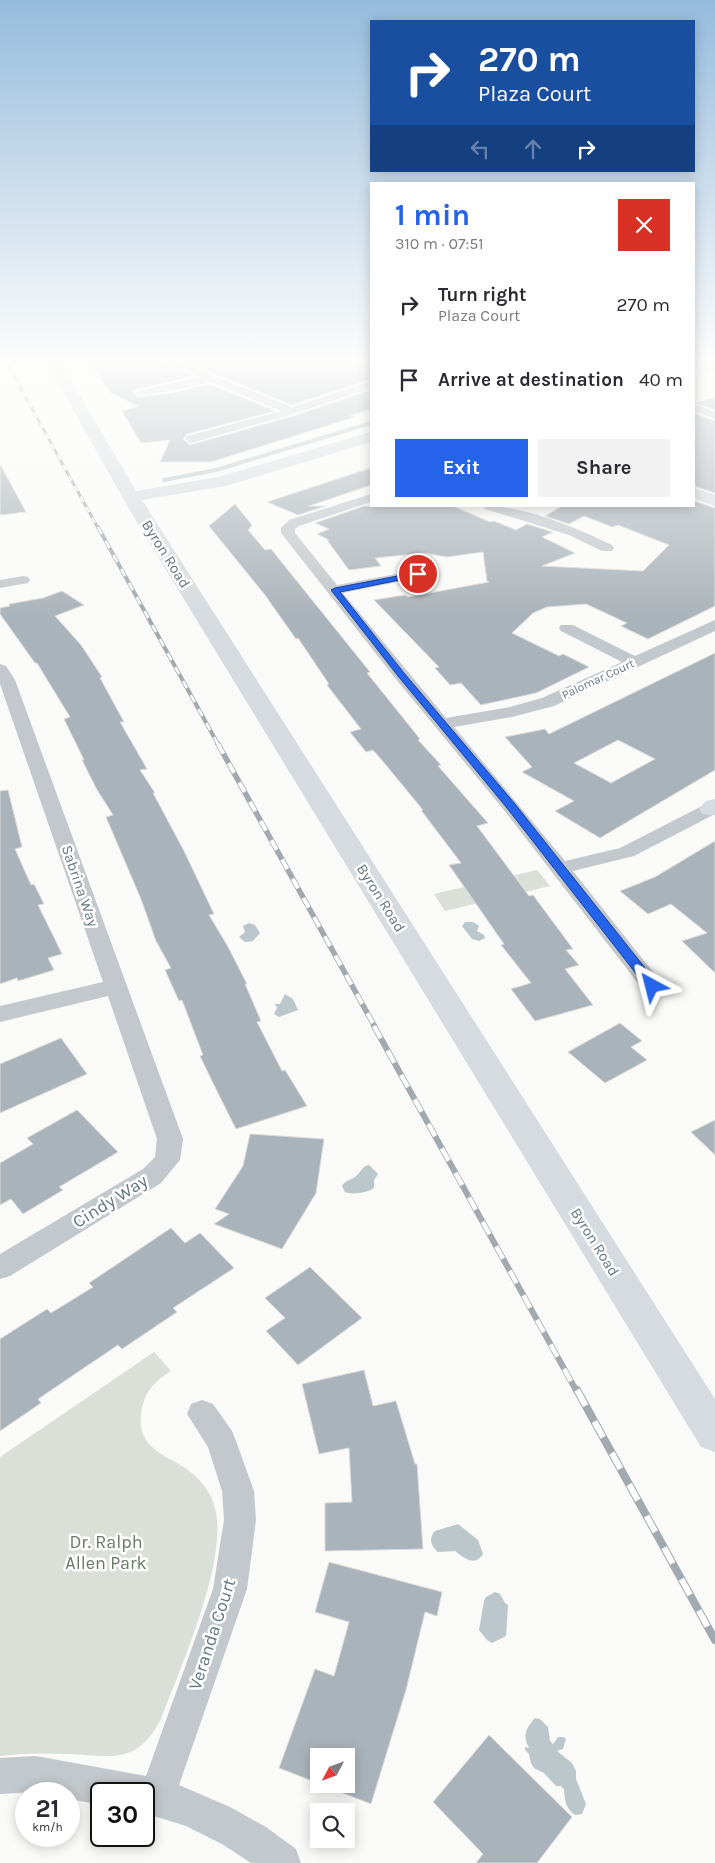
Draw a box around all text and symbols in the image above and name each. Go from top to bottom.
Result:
text: 270 m [478,39,581,80]
icon: right [395,40,460,105]
text: Plaza Court [478,81,591,107]
icon: left [466,135,494,163]
icon: ahead [519,135,547,163]
icon: right [572,135,600,163]
text: 1 min [395,197,470,233]
button: close [618,199,670,251]
text: 310 m · 07:51 [395,234,483,253]
text: Turn right [438,284,527,306]
icon: right [395,291,423,319]
text: 270 m [617,294,670,316]
text: Plaza Court [438,306,520,325]
icon: arrive [395,366,423,394]
text: Arrive at destination [438,369,624,391]
text: 40 m [639,369,683,391]
button: Exit [395,439,528,497]
button: Share [538,439,670,497]
street label: Byron Road [138,517,194,591]
pin [397,553,439,595]
icon: arrive [404,560,432,588]
street label: Palomar Court [560,656,637,702]
street label: Sabrina Way [58,843,102,929]
street label: Byron Road [353,861,409,935]
position arrow [625,959,677,1011]
street label: Cindy Way [68,1169,152,1233]
street label: Byron Road [567,1205,623,1279]
park label: Dr. Ralph Allen Park [65,1531,147,1574]
street label: Veranda Court [184,1575,240,1693]
north arrow [310,1748,355,1792]
map controls [310,1748,355,1848]
speed limit sign: 30 [90,1782,155,1847]
text: 21 [35,1794,60,1823]
button: search [310,1803,355,1848]
text: km/h [32,1820,63,1834]

